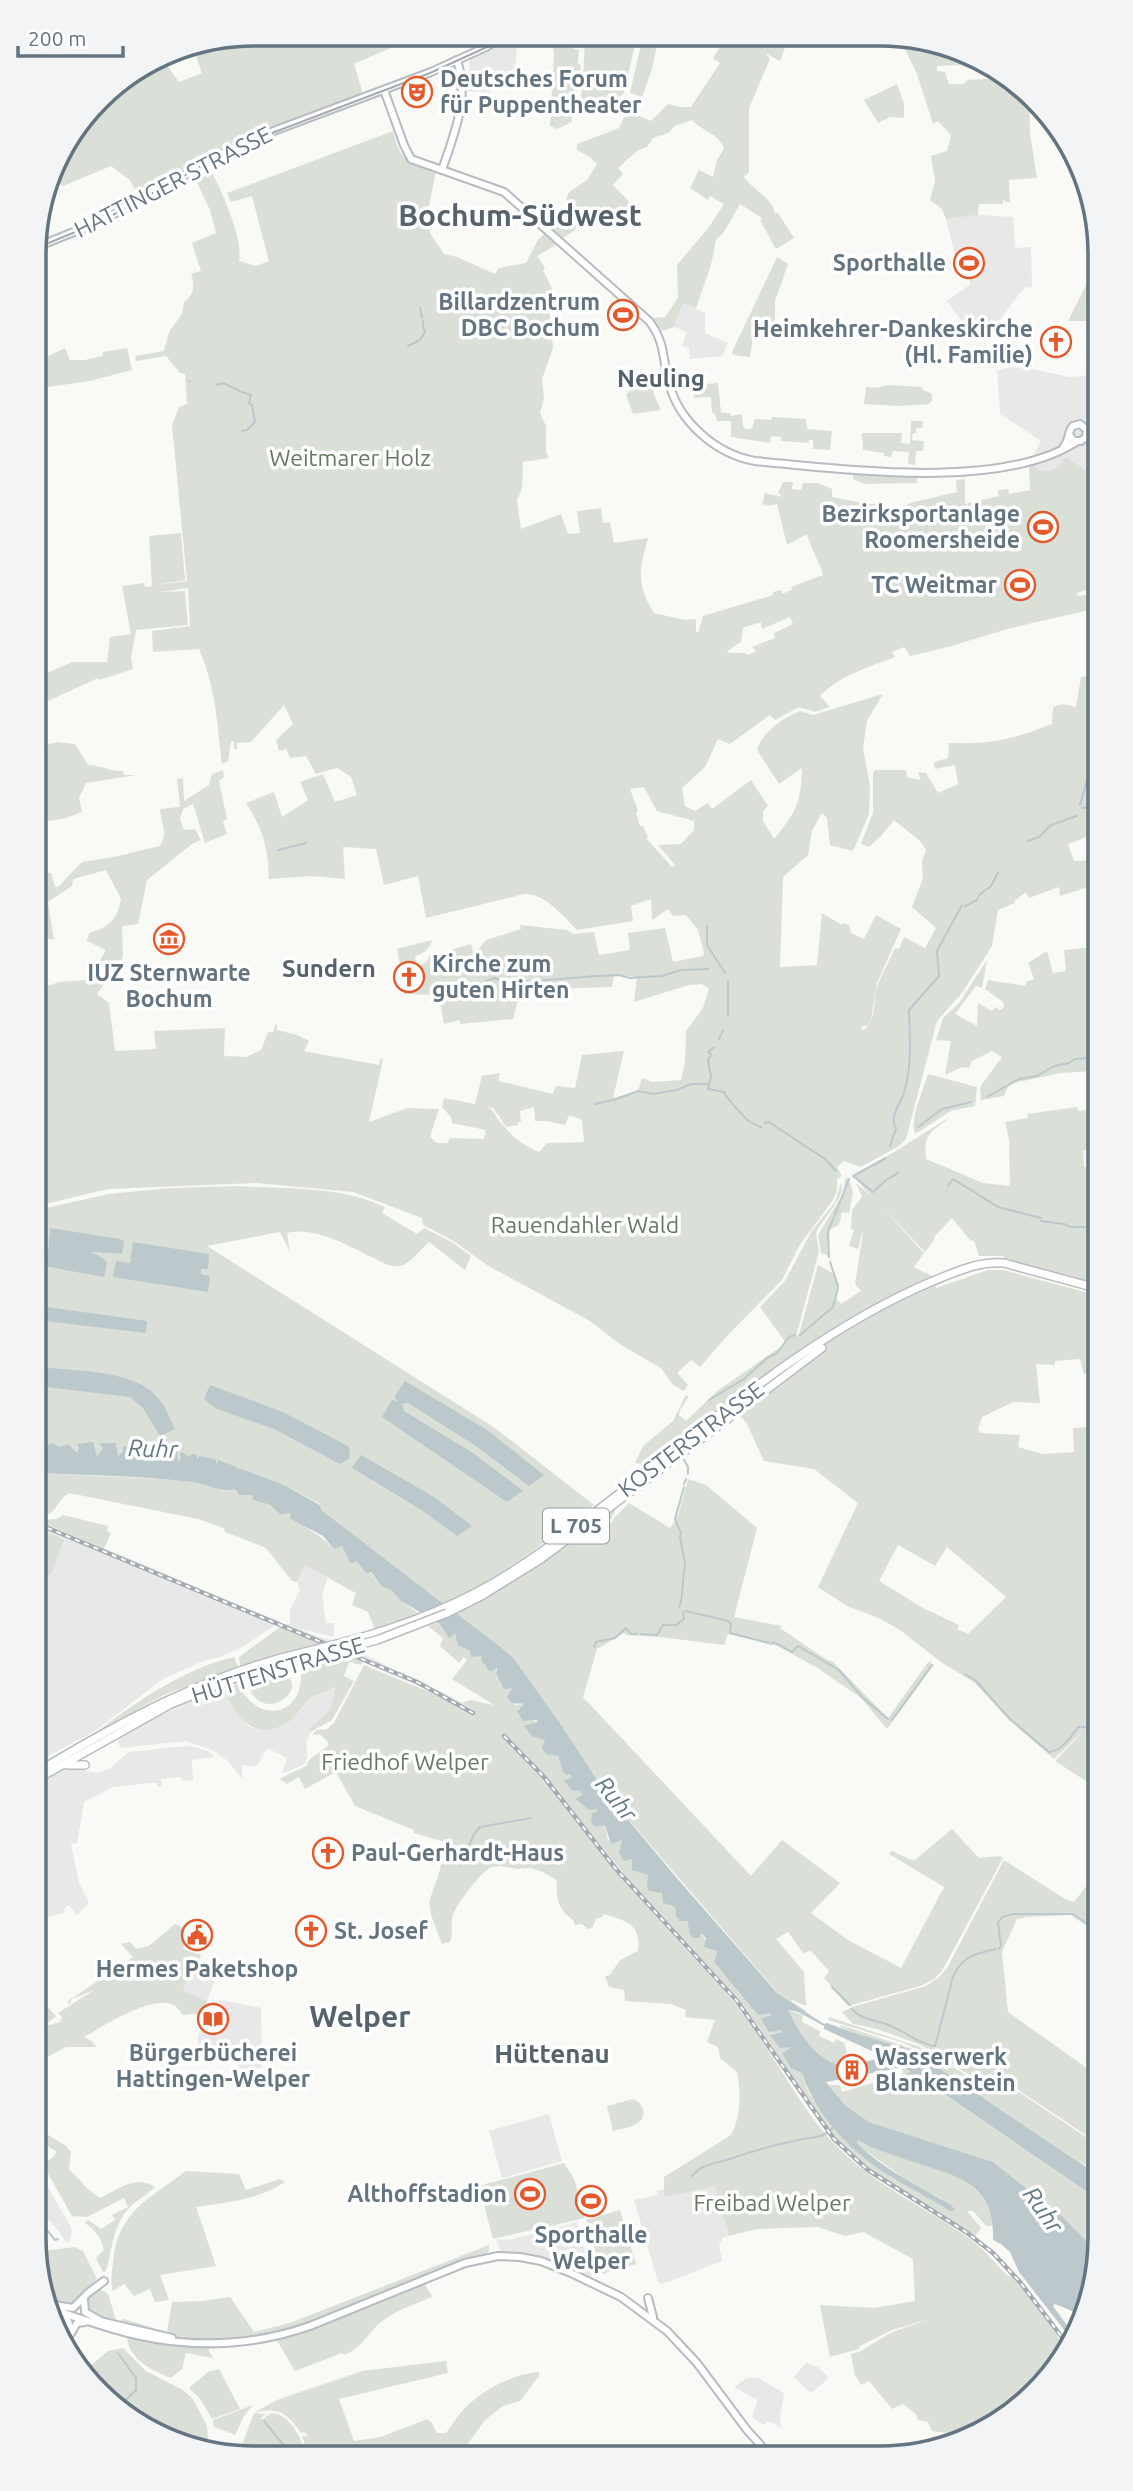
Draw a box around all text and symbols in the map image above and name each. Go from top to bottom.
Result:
scale bar [18,14,122,58]
text: 200 m [28,26,86,50]
place label: Deutsches Forum für Puppentheater [440,66,642,117]
theatre icon: Deutsches Forum für Puppentheater [400,75,434,109]
street label: HATTINGER STRASSE [70,121,276,242]
district label: Bochum-Südwest [398,198,642,232]
sports icon: Sporthalle [952,246,986,280]
place label: Sporthalle [833,250,946,275]
place label: Billardzentrum DBC Bochum [438,289,600,340]
sports icon: Billardzentrum DBC Bochum [606,298,640,332]
place label: Heimkehrer-Dankeskirche (Hl. Familie) [753,316,1033,368]
church icon: Heimkehrer-Dankeskirche (Hl. Familie) [1039,325,1073,359]
district label: Neuling [617,365,705,392]
park label: Weitmarer Holz [269,445,431,470]
place label: Bezirksportanlage Roomersheide [822,501,1020,552]
sports icon: Bezirksportanlage Roomersheide [1026,510,1060,544]
sports icon: TC Weitmar [1003,568,1037,602]
place label: TC Weitmar [871,572,998,597]
museum icon: IUZ Sternwarte Bochum [152,922,186,956]
place label: Kirche zum guten Hirten [432,951,570,1002]
district label: Sundern [282,955,376,982]
place label: IUZ Sternwarte Bochum [87,960,251,1011]
church icon: Kirche zum guten Hirten [392,960,426,994]
park label: Rauendahler Wald [491,1212,679,1237]
street label: KOSTERSTRASSE [613,1376,768,1501]
water label: Ruhr [128,1434,179,1463]
road number: L 705 [543,1508,609,1544]
street label: HÜTTENSTRASSE [188,1631,367,1708]
park label: Friedhof Welper [321,1749,489,1774]
water label: Ruhr [590,1771,643,1827]
church icon: Paul-Gerhardt-Haus [311,1836,345,1870]
place label: Paul-Gerhardt-Haus [351,1840,564,1865]
church icon: St. Josef [294,1914,328,1948]
public building icon: Hermes Paketshop [180,1918,214,1952]
place label: St. Josef [334,1918,428,1943]
place label: Hermes Paketshop [96,1956,298,1981]
district label: Welper [309,1999,411,2033]
library icon: Bürgerbücherei Hattingen-Welper [196,2002,230,2036]
district label: Hüttenau [494,2039,610,2068]
place label: Bürgerbücherei Hattingen-Welper [116,2040,311,2091]
place label: Wasserwerk Blankenstein [875,2044,1016,2095]
building icon: Wasserwerk Blankenstein [835,2053,869,2087]
sports icon: Althoffstadion [513,2177,547,2211]
place label: Althoffstadion [347,2181,507,2206]
water label: Ruhr [1018,2181,1069,2239]
sports icon: Sporthalle Welper [574,2184,608,2218]
park label: Freibad Welper [693,2190,851,2215]
place label: Sporthalle Welper [534,2222,648,2273]

